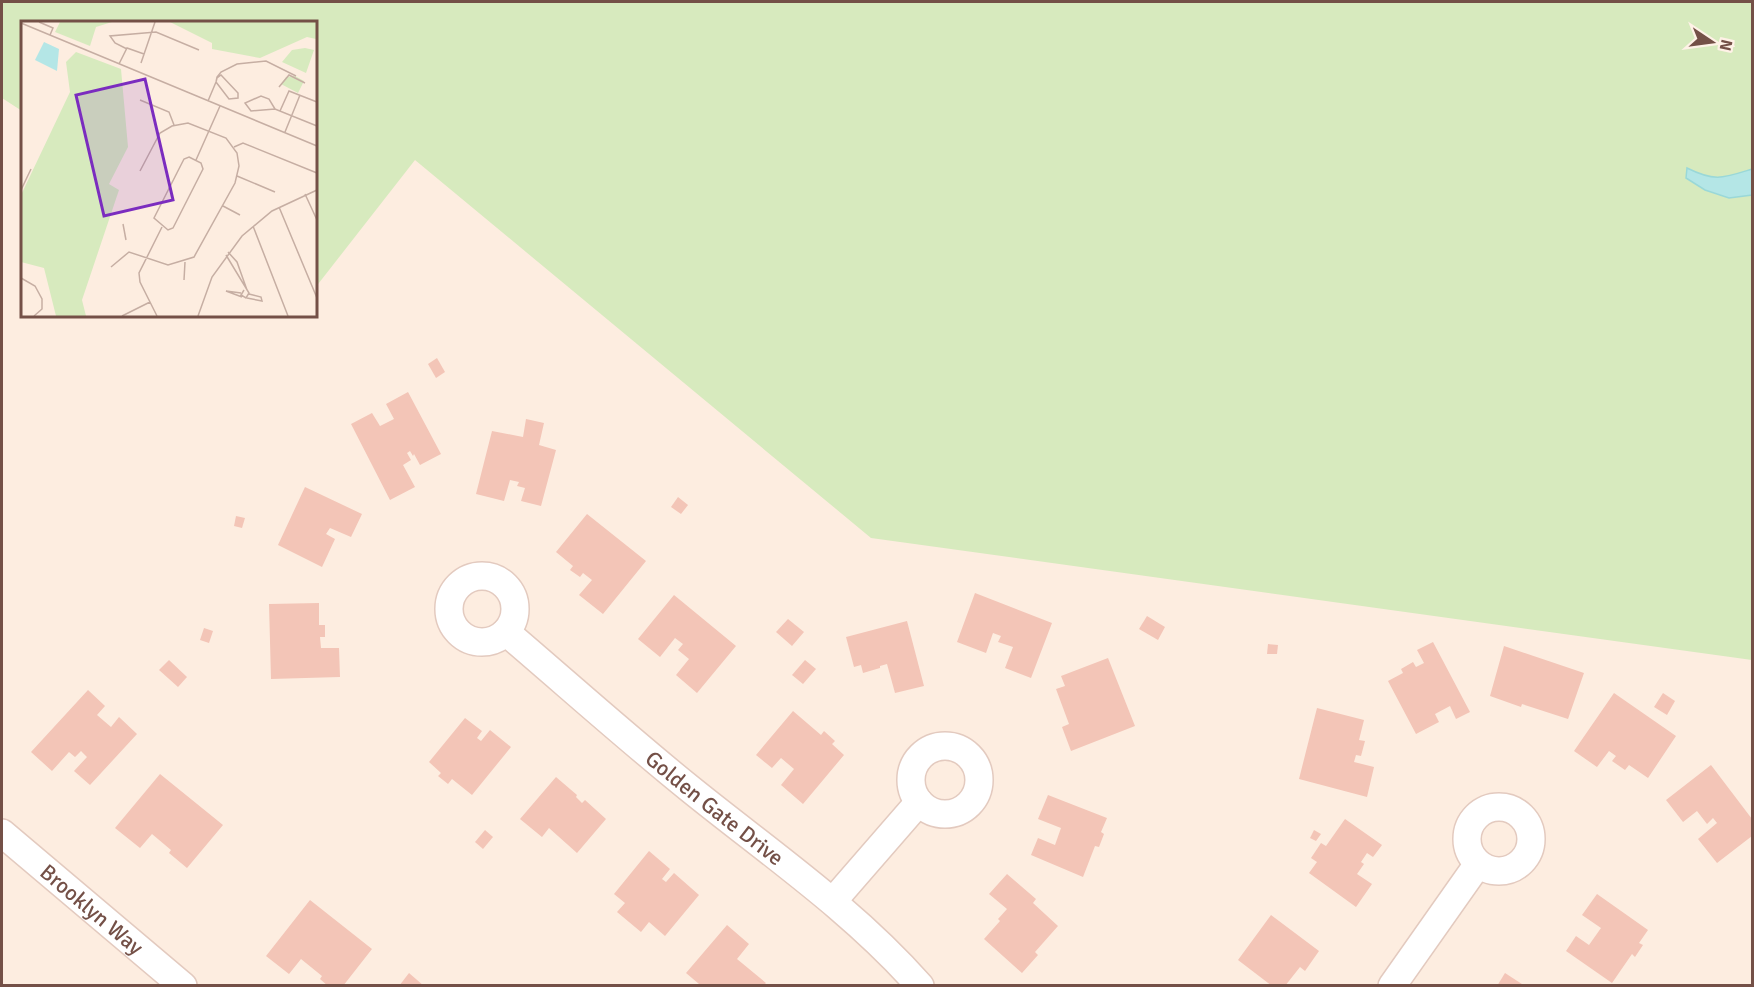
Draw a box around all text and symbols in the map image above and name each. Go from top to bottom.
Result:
north arrow [1682,12,1742,72]
inset map [21,21,316,316]
text: N [1715,37,1737,53]
street label: Golden Gate Drive [640,745,789,871]
street label: Brooklyn Way [35,858,149,961]

